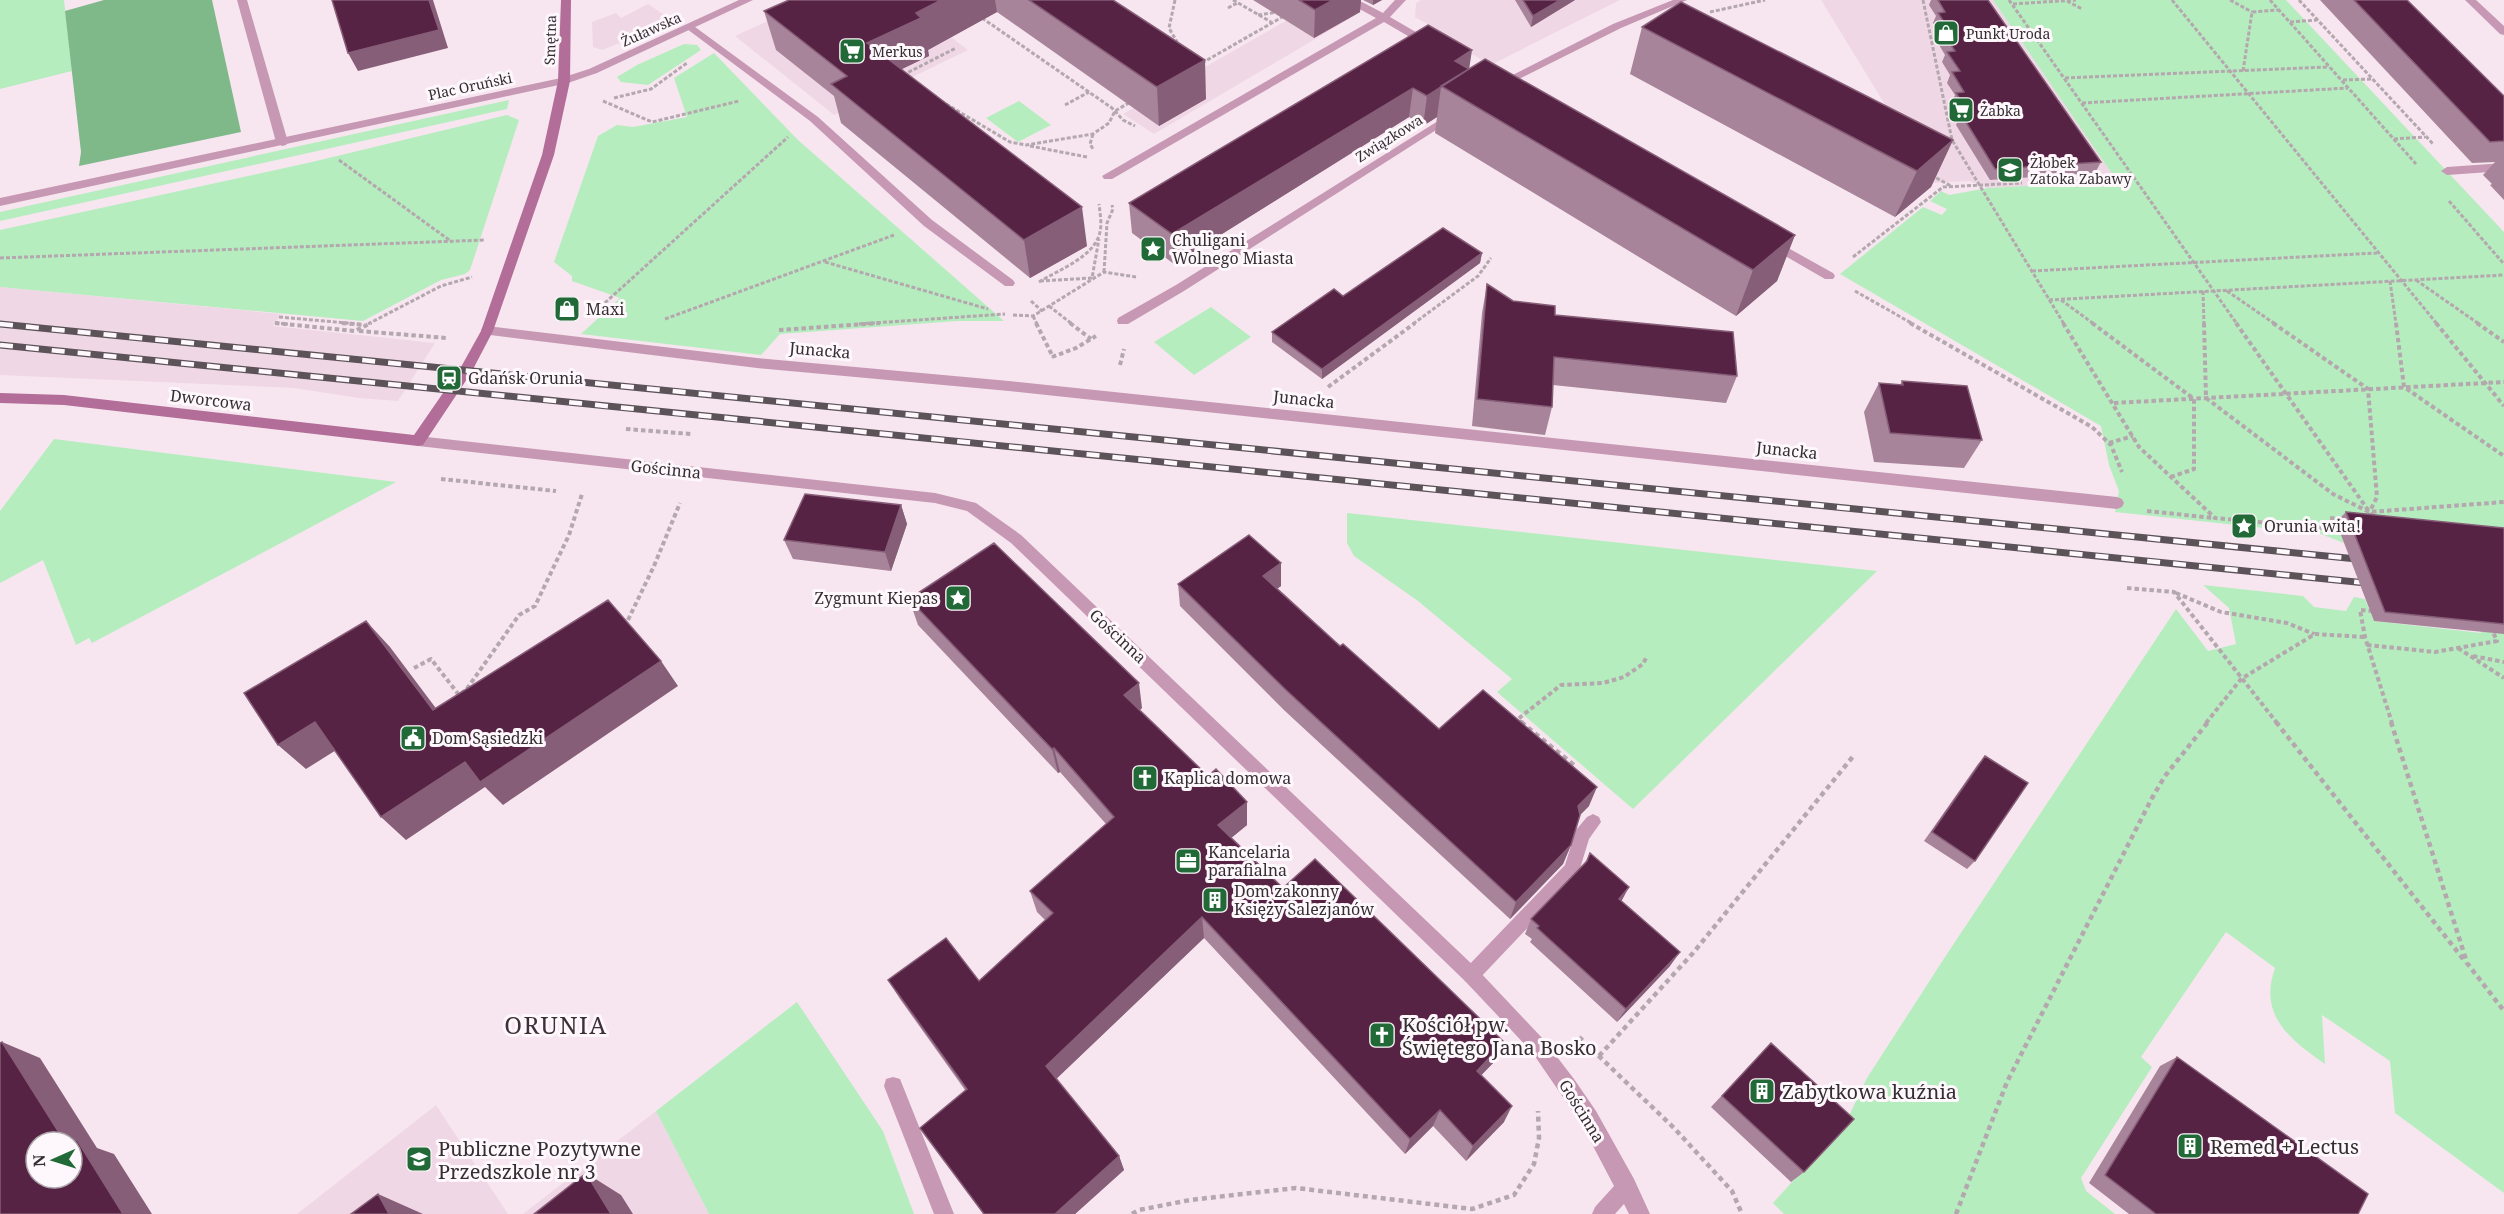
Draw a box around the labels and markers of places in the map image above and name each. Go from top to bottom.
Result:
shop icon: Punkt Uroda [1931,18,1961,48]
place label: Punkt Uroda [1966,24,2050,43]
supermarket icon: Merkus [837,36,867,66]
place label: Merkus [872,42,923,61]
supermarket icon: Żabka [1946,95,1976,125]
place label: Żabka [1980,101,2021,120]
place label: Żłobek Zatoka Zabawy [2030,153,2132,188]
school or university icon: Żłobek Zatoka Zabawy [1995,155,2025,185]
place label: Chuligani Wolnego Miasta [1172,229,1294,269]
place icon: Chuligani Wolnego Miasta [1138,234,1168,264]
shop icon: Maxi [552,294,582,324]
place label: Maxi [586,298,624,320]
station icon: Gdańsk Orunia [434,363,464,393]
place label: Gdańsk Orunia [468,367,583,389]
place icon: Orunia wita! [2229,511,2259,541]
place label: Orunia wita! [2264,515,2361,537]
place icon: Zygmunt Kiepas [943,583,973,613]
place label: Zygmunt Kiepas [815,587,938,609]
public building icon: Dom Sąsiedzki [398,723,428,753]
place label: Dom Sąsiedzki [432,727,543,749]
church icon: Kaplica domowa [1130,763,1160,793]
place label: Kaplica domowa [1164,767,1291,789]
place label: Kancelaria parafialna [1208,841,1291,881]
office icon: Kancelaria parafialna [1173,846,1203,876]
place label: Dom zakonny Księży Salezjanów [1234,880,1374,920]
building icon: Dom zakonny Księży Salezjanów [1200,885,1230,915]
place label: Kościół pw. Świętego Jana Bosko [1402,1011,1597,1061]
church icon: Kościół pw. Świętego Jana Bosko [1367,1020,1397,1050]
building icon: Zabytkowa kuźnia [1747,1076,1777,1106]
place label: Zabytkowa kuźnia [1782,1078,1957,1105]
building icon: Remed + Lectus [2175,1131,2205,1161]
place label: Remed + Lectus [2210,1133,2359,1160]
place label: Publiczne Pozytywne Przedszkole nr 3 [438,1135,641,1185]
school or university icon: Publiczne Pozytywne Przedszkole nr 3 [404,1144,434,1174]

